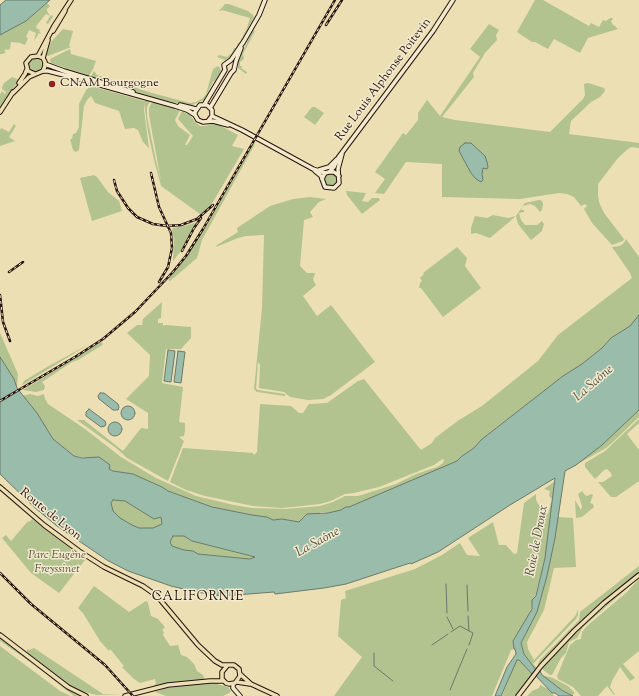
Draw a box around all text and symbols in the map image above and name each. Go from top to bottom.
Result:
street label: Rue Louis Alphonse Poitevin [333,16,435,144]
place label: CNAM Bourgogne [60,77,159,91]
marker: CNAM Bourgogne [47,79,57,89]
water label: La Saône [571,362,617,406]
street label: Route de Lyon [16,486,84,544]
water label: Roie de Droux [523,504,553,578]
water label: La Saône [293,525,343,561]
park label: Parc Eugène Freyssinet [28,549,86,577]
district label: CALIFORNIE [152,590,244,606]

